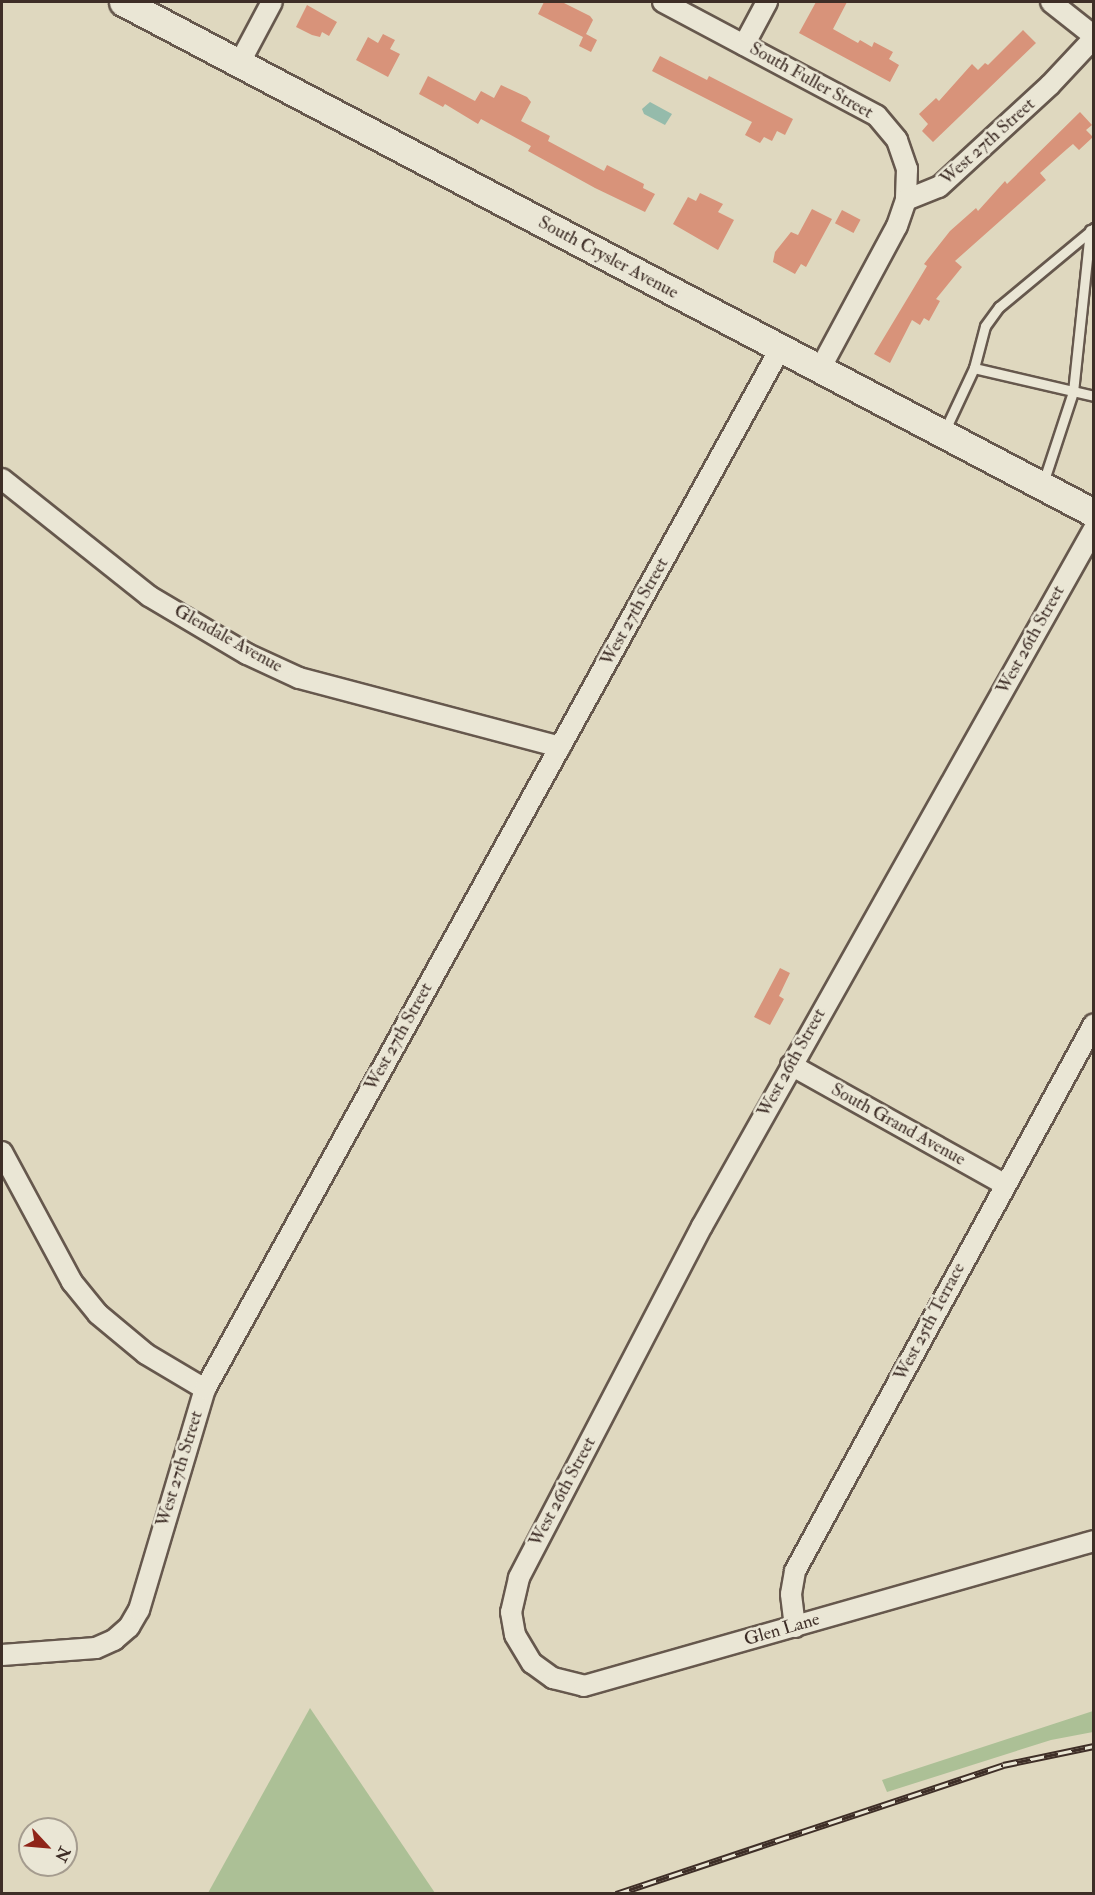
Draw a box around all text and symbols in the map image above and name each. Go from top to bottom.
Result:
street label: South Fuller Street [746,38,876,124]
street label: West 27th Street [936,94,1040,190]
street label: South Crysler Avenue [534,212,682,304]
street label: West 27th Street [597,554,673,670]
street label: West 26th Street [992,582,1070,698]
street label: Glendale Avenue [170,600,286,678]
street label: West 27th Street [361,979,437,1095]
street label: West 26th Street [753,1005,831,1121]
street label: South Grand Avenue [827,1079,969,1171]
street label: West 25th Terrace [890,1259,970,1385]
street label: West 27th Street [152,1409,208,1529]
street label: West 26th Street [525,1434,601,1550]
street label: Glen Lane [742,1609,822,1651]
north arrow [18,1817,78,1877]
text: N [50,1843,75,1865]

